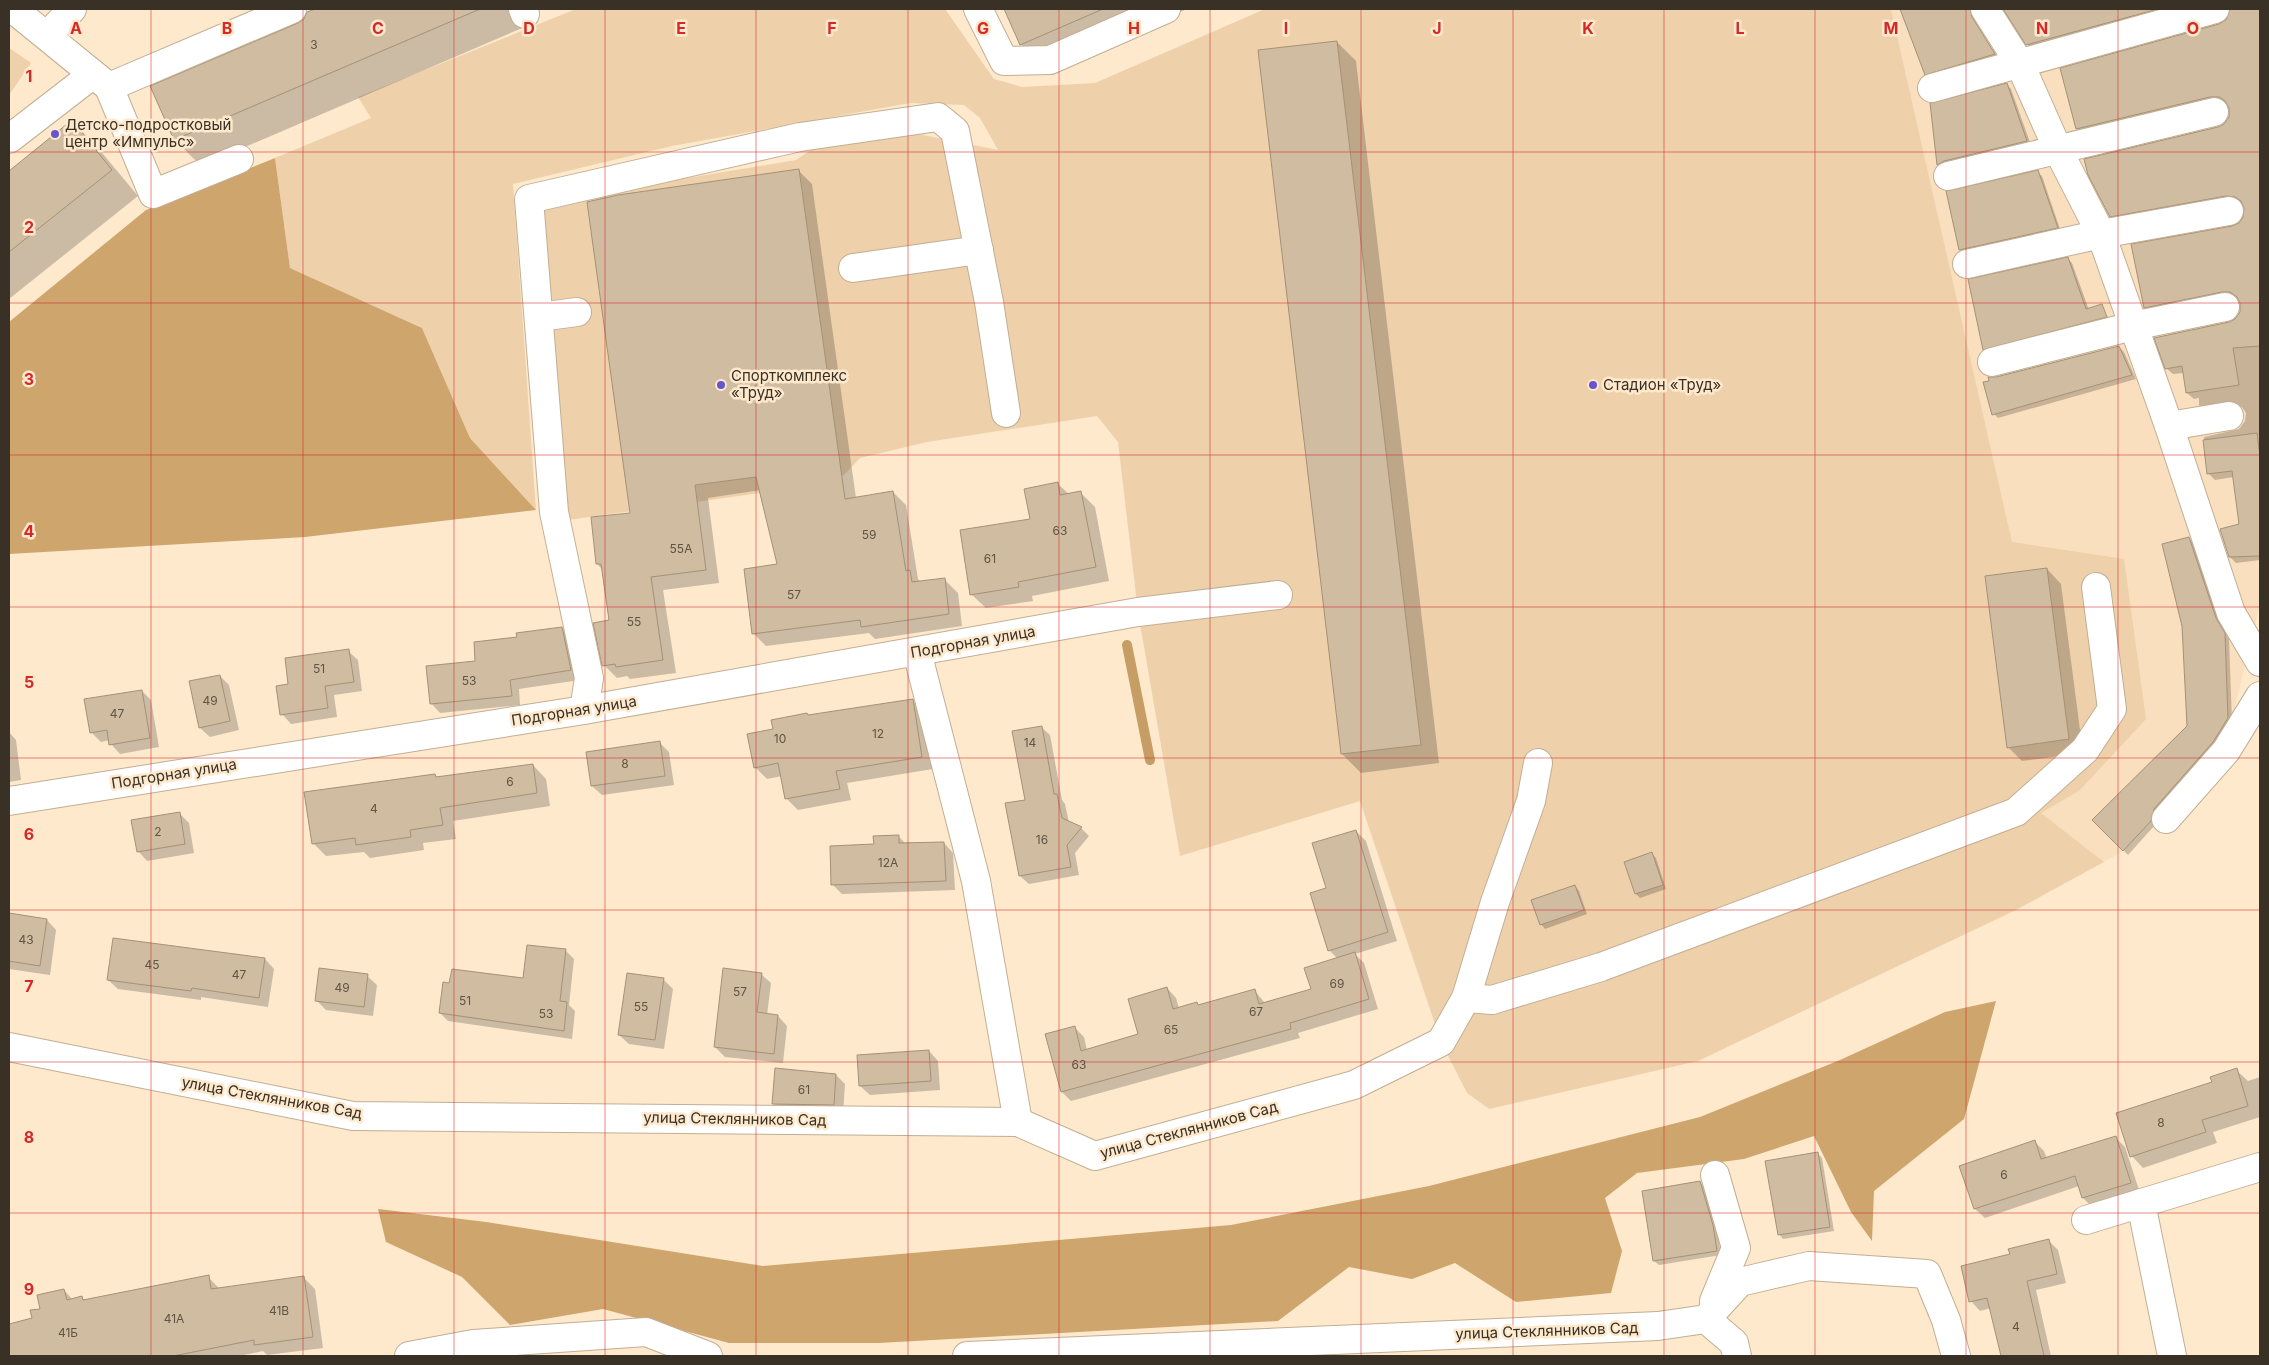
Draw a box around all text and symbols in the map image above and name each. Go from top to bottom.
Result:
text: A [70,18,82,38]
text: B [222,18,232,38]
text: C [372,18,384,38]
text: D [523,18,535,38]
text: E [676,18,686,38]
text: F [827,18,837,38]
text: G [977,18,989,38]
text: H [1128,18,1140,38]
text: I [1284,18,1288,38]
text: J [1432,18,1442,38]
text: K [1582,18,1594,38]
text: L [1735,18,1745,38]
text: M [1884,18,1898,38]
text: N [2036,18,2048,38]
text: O [2187,18,2199,38]
house number: 3 [310,37,318,52]
text: 1 [26,66,32,86]
place label: Детско-подростковый центр «Импульс» [65,115,231,151]
marker: Детско-подростковый центр «Импульс» [49,128,61,140]
text: 2 [24,217,34,237]
place label: Спорткомплекс «Труд» [731,366,847,402]
text: 3 [24,369,34,389]
place label: Стадион «Труд» [1603,375,1721,394]
marker: Спорткомплекс «Труд» [715,379,727,391]
marker: Стадион «Труд» [1587,379,1599,391]
text: 4 [24,521,35,541]
house number: 63 [1053,523,1067,538]
house number: 59 [862,527,876,542]
house number: 55А [670,541,692,556]
house number: 61 [984,551,996,566]
house number: 57 [787,587,801,602]
house number: 55 [627,614,641,629]
street label: Подгорная улица [909,621,1037,662]
house number: 51 [313,661,325,676]
text: 5 [24,672,34,692]
house number: 53 [462,673,476,688]
street label: Подгорная улица [510,691,638,730]
house number: 49 [202,693,218,708]
house number: 47 [110,706,124,721]
house number: 12 [872,726,884,741]
house number: 10 [774,731,786,746]
house number: 14 [1024,735,1037,750]
street label: Подгорная улица [110,754,238,793]
house number: 8 [621,756,629,771]
house number: 6 [506,774,514,789]
house number: 4 [370,801,378,816]
text: 6 [24,824,34,844]
house number: 2 [154,824,162,839]
house number: 16 [1036,832,1048,847]
house number: 12А [878,855,898,870]
house number: 43 [18,932,34,947]
house number: 45 [144,957,160,972]
house number: 47 [232,967,246,982]
text: 7 [24,976,34,996]
house number: 69 [1330,976,1344,991]
house number: 49 [334,980,350,995]
house number: 57 [733,984,747,999]
house number: 51 [459,993,471,1008]
house number: 55 [634,999,648,1014]
house number: 67 [1249,1004,1263,1019]
house number: 53 [539,1006,553,1021]
house number: 65 [1164,1022,1178,1037]
house number: 63 [1072,1057,1086,1072]
street label: улица Стеклянников Сад [180,1072,364,1123]
house number: 61 [798,1082,810,1097]
street label: улица Стеклянников Сад [1098,1097,1280,1162]
street label: улица Стеклянников Сад [643,1107,827,1130]
house number: 8 [2157,1115,2165,1130]
text: 8 [24,1127,34,1147]
house number: 6 [2000,1167,2008,1182]
text: 9 [24,1279,34,1299]
house number: 41В [269,1303,289,1318]
house number: 41А [164,1311,184,1326]
street label: улица Стеклянников Сад [1455,1318,1639,1343]
house number: 4 [2012,1319,2020,1334]
house number: 41Б [58,1325,78,1340]

